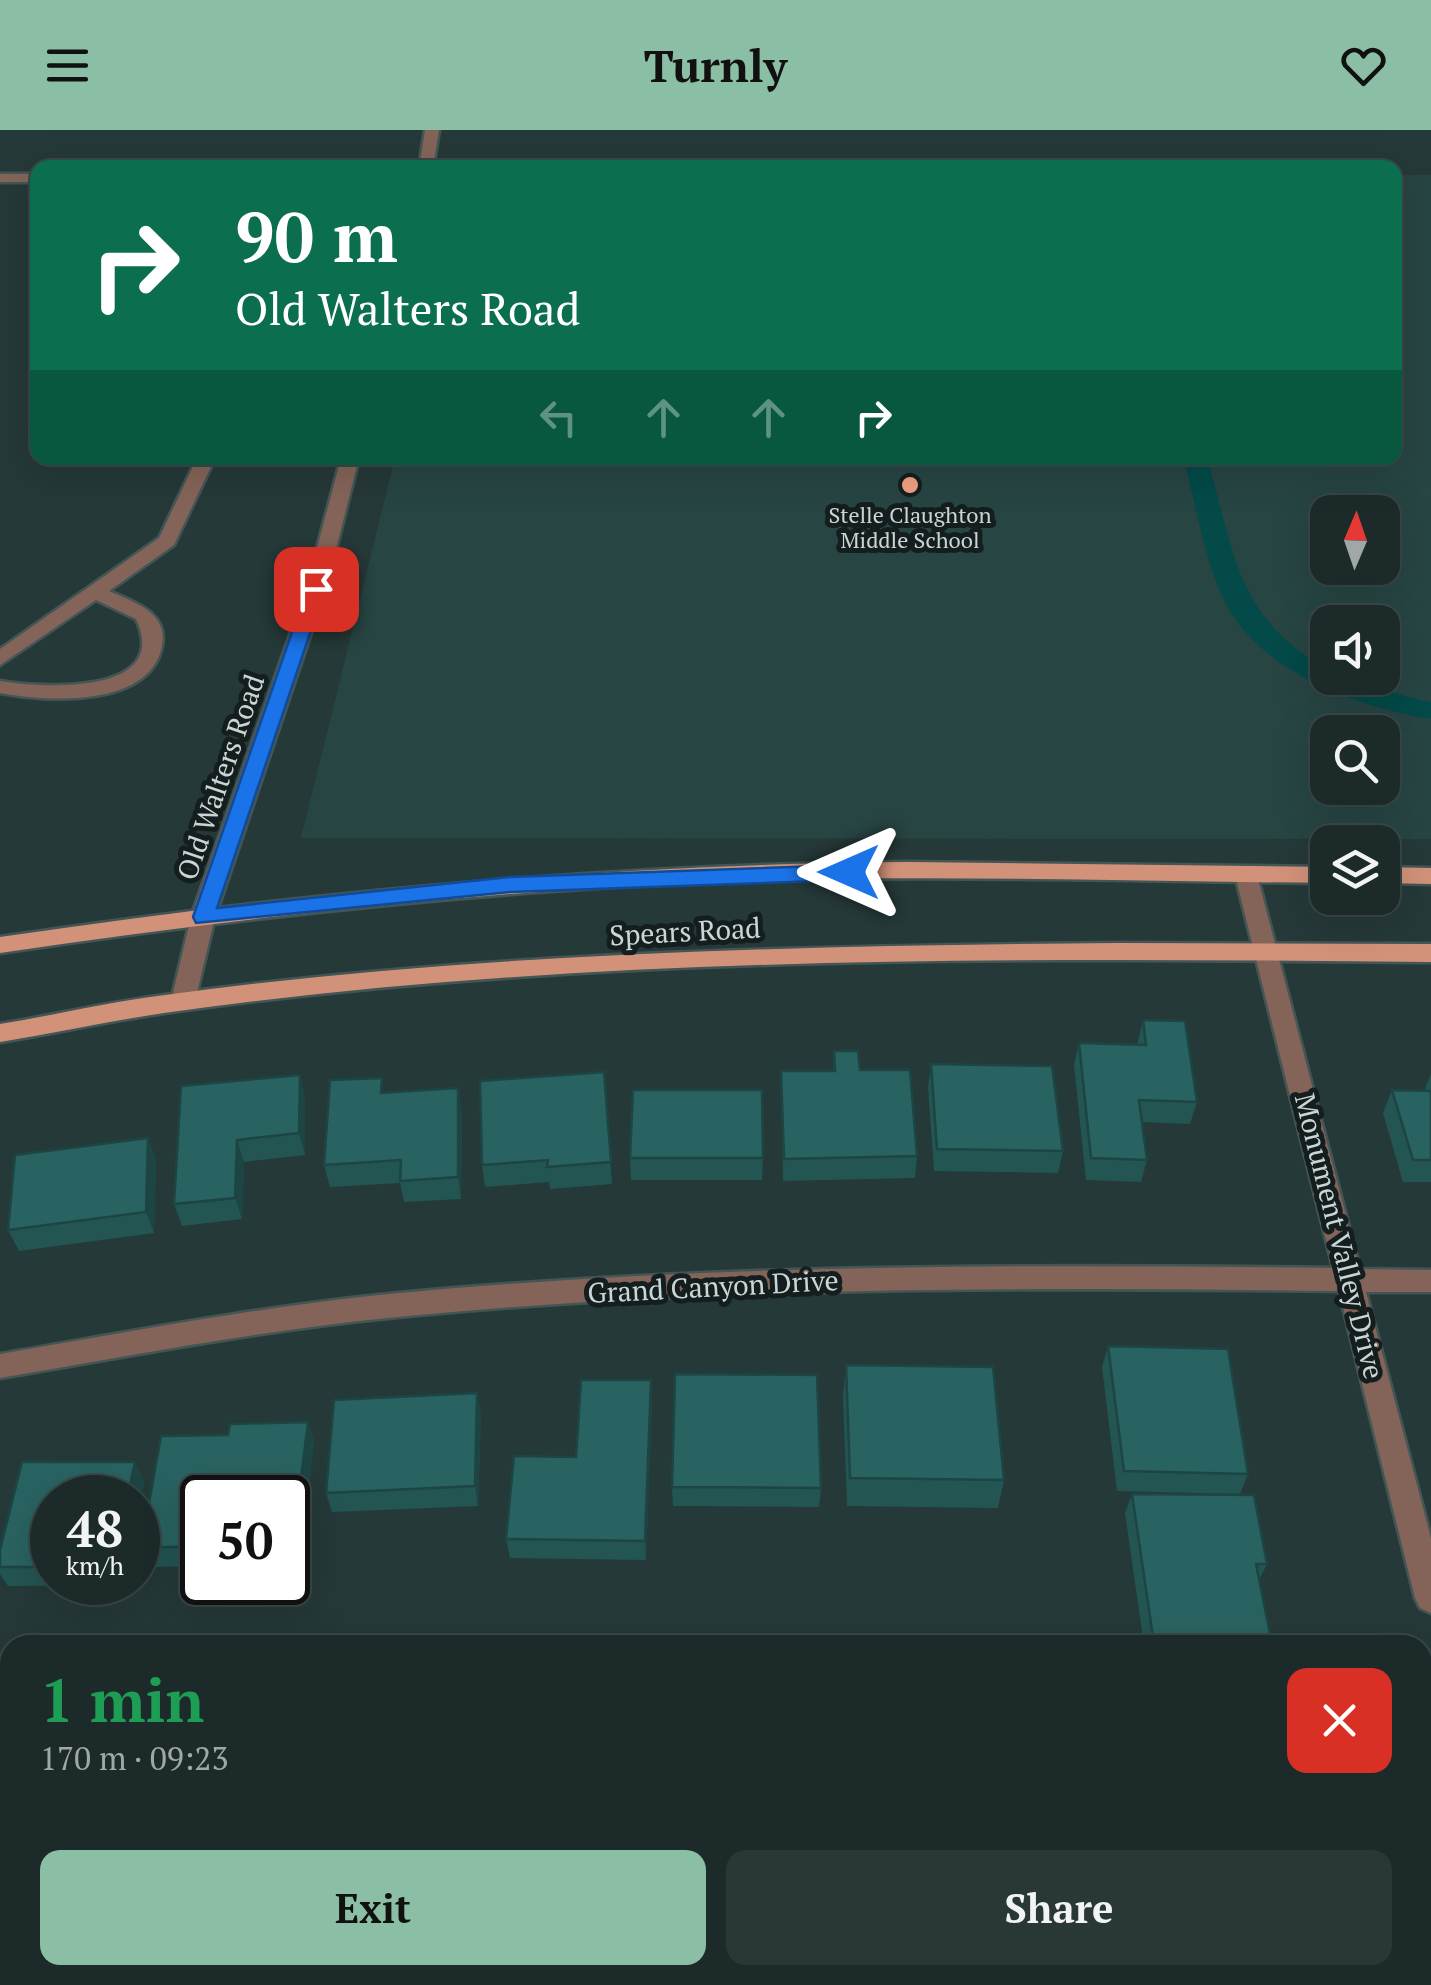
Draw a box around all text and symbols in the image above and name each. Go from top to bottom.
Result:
text: Turnly [644,35,787,95]
icon: menu [40,38,95,93]
icon: heart [1336,38,1391,93]
text: 90 m [235,189,398,282]
icon: right [70,200,200,330]
text: Old Walters Road [235,278,581,338]
icon: left [531,390,586,445]
icon: ahead [636,390,691,445]
icon: ahead [741,390,796,445]
icon: right [846,390,901,445]
marker: Stelle Claughton Middle School [899,474,921,496]
north arrow [1310,495,1400,585]
map controls [1310,495,1400,915]
place label: Stelle Claughton Middle School [828,500,992,554]
pin [274,547,359,632]
icon: arrive [289,562,344,617]
button: sound [1310,605,1400,695]
street label: Old Walters Road [168,669,272,885]
button: search [1310,715,1400,805]
position arrow [797,820,901,924]
button: layers [1310,825,1400,915]
street label: Spears Road [609,909,761,953]
street label: Monument Valley Drive [1287,1089,1393,1383]
street label: Grand Canyon Drive [587,1261,839,1311]
speed limit sign: 50 [180,1475,310,1605]
text: 48 [67,1495,123,1561]
text: km/h [66,1549,124,1582]
text: 1 min [40,1660,204,1739]
button: close [1287,1668,1392,1773]
text: 170 m · 09:23 [40,1737,228,1779]
button: Exit [40,1850,706,1965]
button: Share [726,1850,1392,1965]

